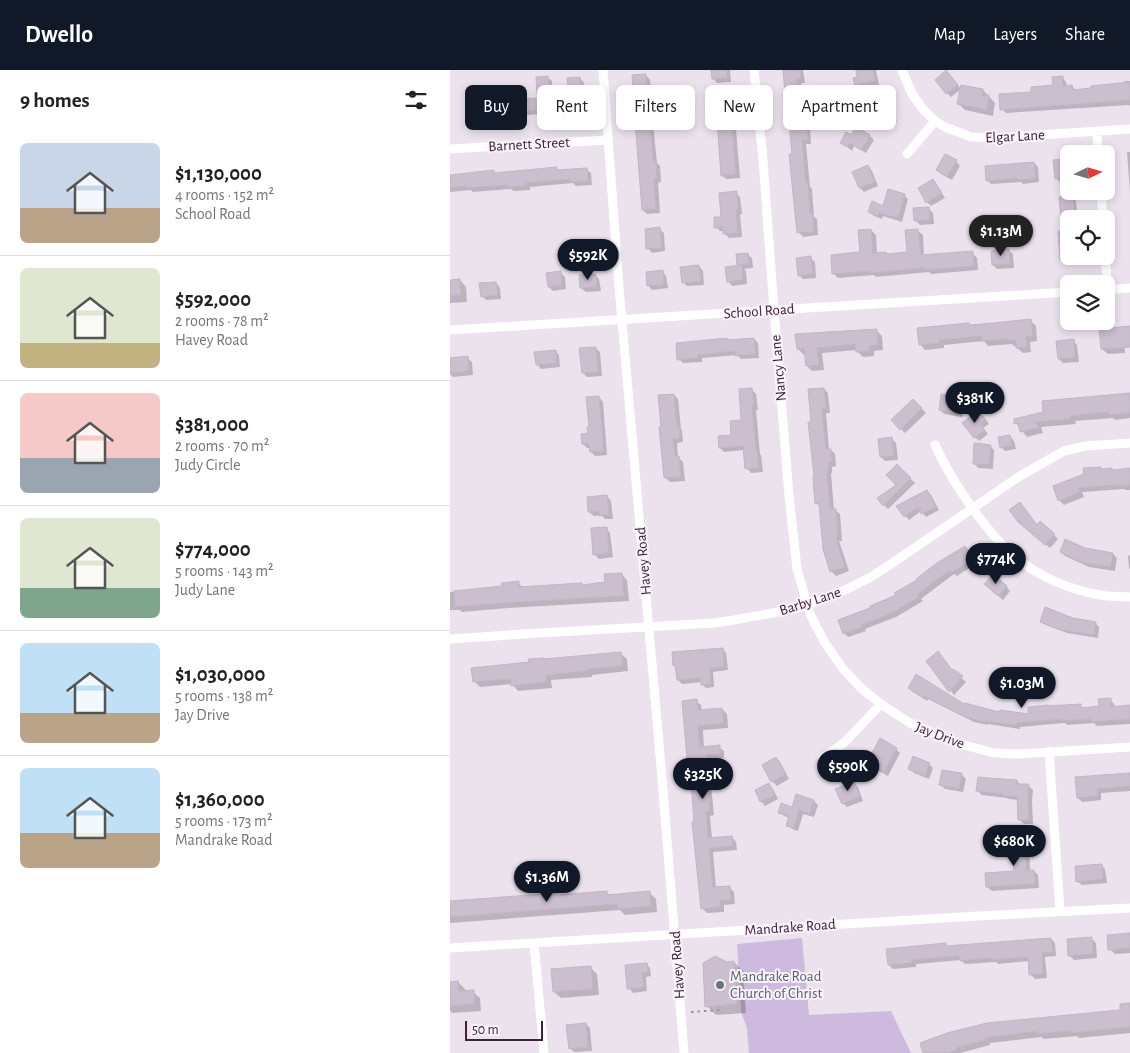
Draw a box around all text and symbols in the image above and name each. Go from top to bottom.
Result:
text: Dwello [25,23,93,47]
text: Map [934,26,965,44]
text: Layers [993,26,1037,44]
text: Share [1065,26,1105,44]
chip: Buy [465,85,527,130]
chip: Rent [537,85,606,130]
chip: Filters [616,85,695,130]
chip: New [705,85,773,130]
chip: Apartment [783,85,896,130]
icon: filters [402,86,430,114]
text: 9 homes [20,90,90,111]
street label: Elgar Lane [985,127,1045,146]
street label: Barnett Street [488,135,570,154]
north arrow [1060,145,1115,200]
map controls [1060,145,1115,330]
icon: home [60,163,120,223]
text: $1,130,000 [175,163,262,184]
text: 4 rooms · 152 m² [175,187,274,203]
text: School Road [175,206,251,222]
button: locate [1060,210,1115,265]
pin: $1.13M [960,214,1042,257]
text: $1.13M [980,223,1022,239]
pin: $592K [553,238,623,281]
text: $592K [569,247,607,263]
button: layers [1060,275,1115,330]
icon: home [60,288,120,348]
text: $592,000 [175,289,251,310]
street label: School Road [723,302,795,321]
text: 2 rooms · 78 m² [175,313,269,329]
text: Havey Road [175,332,248,348]
street label: Nancy Lane [768,334,789,402]
pin: $381K [940,382,1010,424]
text: $381K [956,390,994,406]
icon: home [60,413,120,473]
text: $381,000 [175,414,249,435]
text: 2 rooms · 70 m² [175,438,269,454]
text: Judy Circle [175,457,241,473]
street label: Havey Road [633,526,654,596]
icon: home [60,538,120,598]
text: $774,000 [175,539,251,560]
pin: $774K [961,542,1031,585]
text: $774K [977,551,1015,567]
text: 5 rooms · 143 m² [175,563,274,579]
text: Judy Lane [175,582,235,598]
street label: Barby Lane [778,584,843,618]
icon: home [60,663,120,723]
text: $1,030,000 [175,664,265,685]
pin: $1.03M [981,666,1063,709]
text: $1.03M [1000,675,1044,691]
text: 5 rooms · 138 m² [175,688,273,704]
text: Jay Drive [175,707,230,723]
street label: Jay Drive [913,719,966,752]
pin: $590K [813,750,883,792]
pin: $325K [668,758,738,800]
text: $590K [828,758,868,774]
text: $325K [684,766,722,782]
icon: home [60,788,120,848]
text: $1,360,000 [175,789,265,810]
text: 5 rooms · 173 m² [175,813,273,829]
pin: $680K [979,824,1049,867]
text: Mandrake Road [175,832,273,848]
text: $680K [994,833,1034,849]
pin: $1.36M [506,860,588,903]
text: $1.36M [525,869,569,885]
street label: Mandrake Road [744,917,836,938]
street label: Havey Road [668,930,687,1000]
place label: Mandrake Road Church of Christ [730,969,823,1001]
marker: Mandrake Road Church of Christ [714,979,726,991]
scale bar [465,1018,542,1041]
text: 50 m [472,1023,499,1037]

